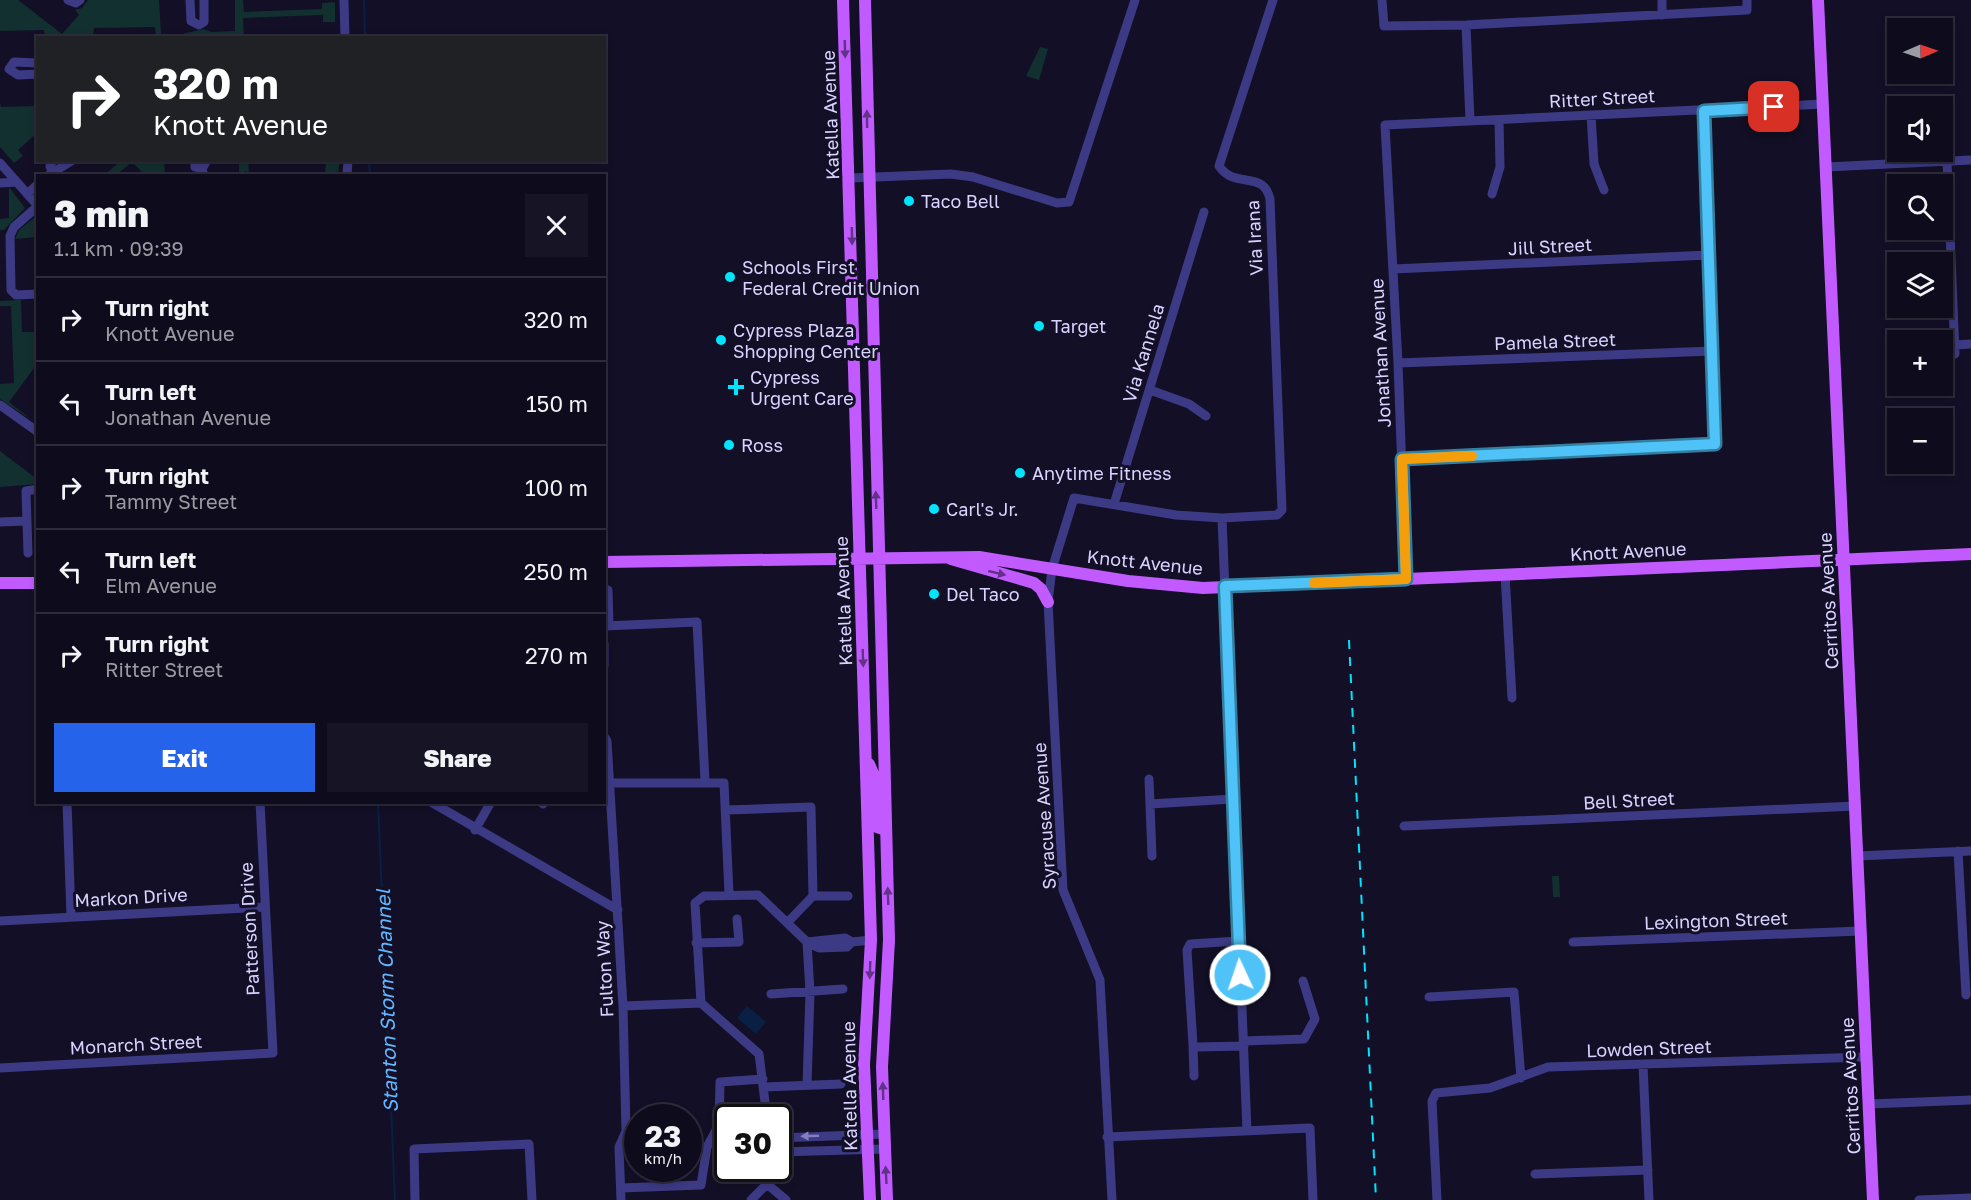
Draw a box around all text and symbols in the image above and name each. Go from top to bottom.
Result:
north arrow [1887,18,1953,84]
map controls [1887,18,1953,474]
one-way arrow [840,40,850,59]
street label: Katella Avenue [817,50,843,180]
text: 320 m [153,58,279,108]
icon: right [54,60,132,138]
pin [1748,81,1799,132]
street label: Ritter Street [1548,84,1656,112]
icon: arrive [1757,90,1790,123]
button: sound [1887,96,1953,162]
text: Knott Avenue [153,109,328,141]
one-way arrow [862,109,872,128]
button: search [1887,174,1953,240]
place label: Taco Bell [921,190,1000,212]
text: 3 min [54,192,149,235]
button: close [525,194,588,257]
marker: Taco Bell [902,194,916,208]
street label: Via Irana [1241,200,1267,276]
one-way arrow [847,227,856,246]
street label: Jill Street [1507,233,1593,259]
text: 1.1 km · 09:39 [54,236,184,260]
button: layers [1887,252,1953,318]
place label: Schools First Federal Credit Union [742,256,920,299]
marker: Schools First Federal Credit Union [723,270,737,284]
street label: Jonathan Avenue [1365,278,1395,428]
text: Turn right [105,294,209,321]
street label: Via Kannela [1117,301,1169,405]
icon: right [54,303,87,336]
text: 320 m [524,306,588,333]
place label: Target [1051,315,1106,337]
place label: Cypress Plaza Shopping Center [733,319,878,362]
marker: Target [1032,319,1046,333]
text: Knott Avenue [105,321,235,345]
street label: Pamela Street [1494,328,1616,354]
button: + [1887,330,1953,396]
marker: Cypress Plaza Shopping Center [714,333,728,347]
place label: Cypress Urgent Care [750,366,854,409]
text: Turn left [105,378,196,405]
marker: Cypress Urgent Care [727,378,745,396]
icon: left [54,387,87,420]
text: 150 m [526,390,588,417]
text: Jonathan Avenue [105,405,271,429]
button: − [1887,408,1953,474]
place label: Ross [741,434,783,456]
marker: Ross [722,438,736,452]
text: Turn right [105,462,209,489]
place label: Anytime Fitness [1032,462,1172,484]
marker: Anytime Fitness [1013,466,1027,480]
icon: right [54,471,87,504]
text: 100 m [525,474,588,501]
text: Tammy Street [105,489,237,513]
one-way arrow [872,490,881,509]
place label: Carl's Jr. [946,498,1019,520]
marker: Carl's Jr. [927,502,941,516]
street label: Cerritos Avenue [1813,532,1843,670]
street label: Katella Avenue [830,536,856,666]
street label: Knott Avenue [1569,537,1687,565]
street label: Knott Avenue [1086,545,1204,579]
text: Turn left [105,546,196,573]
icon: left [54,555,87,588]
text: 250 m [524,558,588,585]
one-way arrow [988,568,1006,578]
text: Elm Avenue [105,573,217,597]
place label: Del Taco [946,583,1020,605]
marker: Del Taco [927,587,941,601]
text: Turn right [105,630,209,657]
icon: right [54,639,87,672]
text: 270 m [525,642,588,669]
one-way arrow [858,648,867,667]
text: Ritter Street [105,657,223,681]
button: Exit [54,723,315,792]
button: Share [327,723,588,792]
street label: Syracuse Avenue [1028,742,1060,890]
street label: Bell Street [1583,787,1675,813]
street label: Patterson Drive [235,862,263,996]
street label: Markon Drive [74,883,188,911]
one-way arrow [883,887,893,906]
water label: Stanton Storm Channel [370,888,402,1113]
street label: Lexington Street [1644,906,1788,934]
street label: Fulton Way [590,920,618,1018]
position arrow [1208,943,1272,1007]
one-way arrow [865,960,874,979]
street label: Cerritos Avenue [1835,1017,1865,1155]
street label: Katella Avenue [837,1021,861,1151]
street label: Monarch Street [69,1030,203,1058]
street label: Lowden Street [1586,1035,1712,1061]
one-way arrow [878,1081,887,1100]
speed limit sign: 30 [714,1104,792,1182]
text: 23 [645,1118,681,1154]
one-way arrow [801,1132,820,1141]
text: km/h [644,1149,682,1167]
one-way arrow [882,1165,891,1184]

